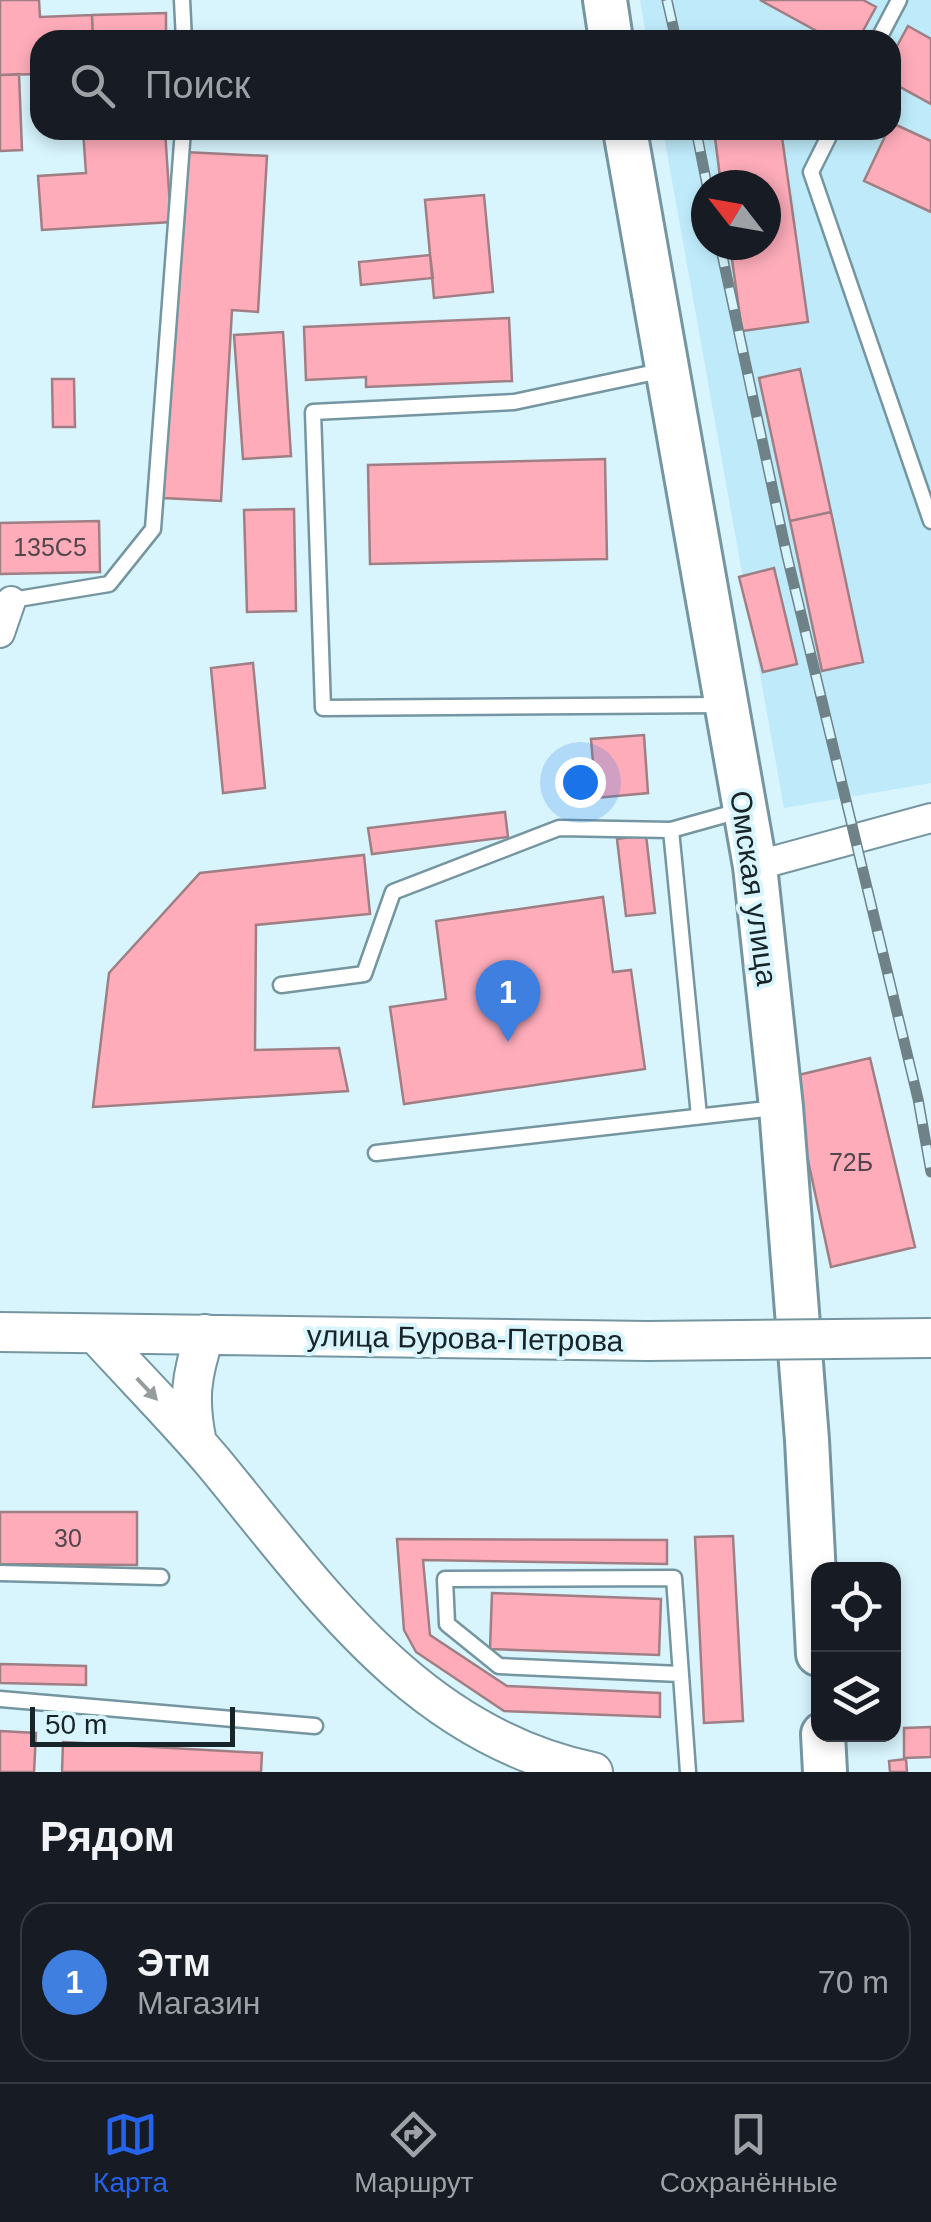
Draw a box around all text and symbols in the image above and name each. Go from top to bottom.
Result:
search box [30,30,901,140]
icon: search [65,58,120,113]
text: Поиск [145,64,250,106]
north arrow [691,170,781,260]
house number: 135C5 [13,533,87,561]
your location [555,757,606,808]
street label: Омская улица [724,788,784,988]
pin: 1 [476,960,540,1042]
house number: 72Б [829,1148,873,1176]
street label: улица Бурова-Петрова [306,1319,624,1357]
one-way arrow [135,1376,158,1400]
house number: 30 [54,1524,82,1552]
map controls [811,1562,901,1742]
button: locate [811,1562,901,1652]
button: layers [811,1652,901,1742]
scale bar [30,1702,235,1746]
text: 50 m [45,1709,107,1740]
text: Рядом [40,1813,175,1860]
text: Этм [137,1942,211,1984]
text: 1 [66,1964,83,2000]
text: 70 m [818,1964,889,2000]
text: Магазин [137,1985,260,2021]
tab: Карта [93,2107,168,2199]
tab: Маршрут [354,2107,473,2199]
tab: Сохранённые [660,2107,838,2199]

